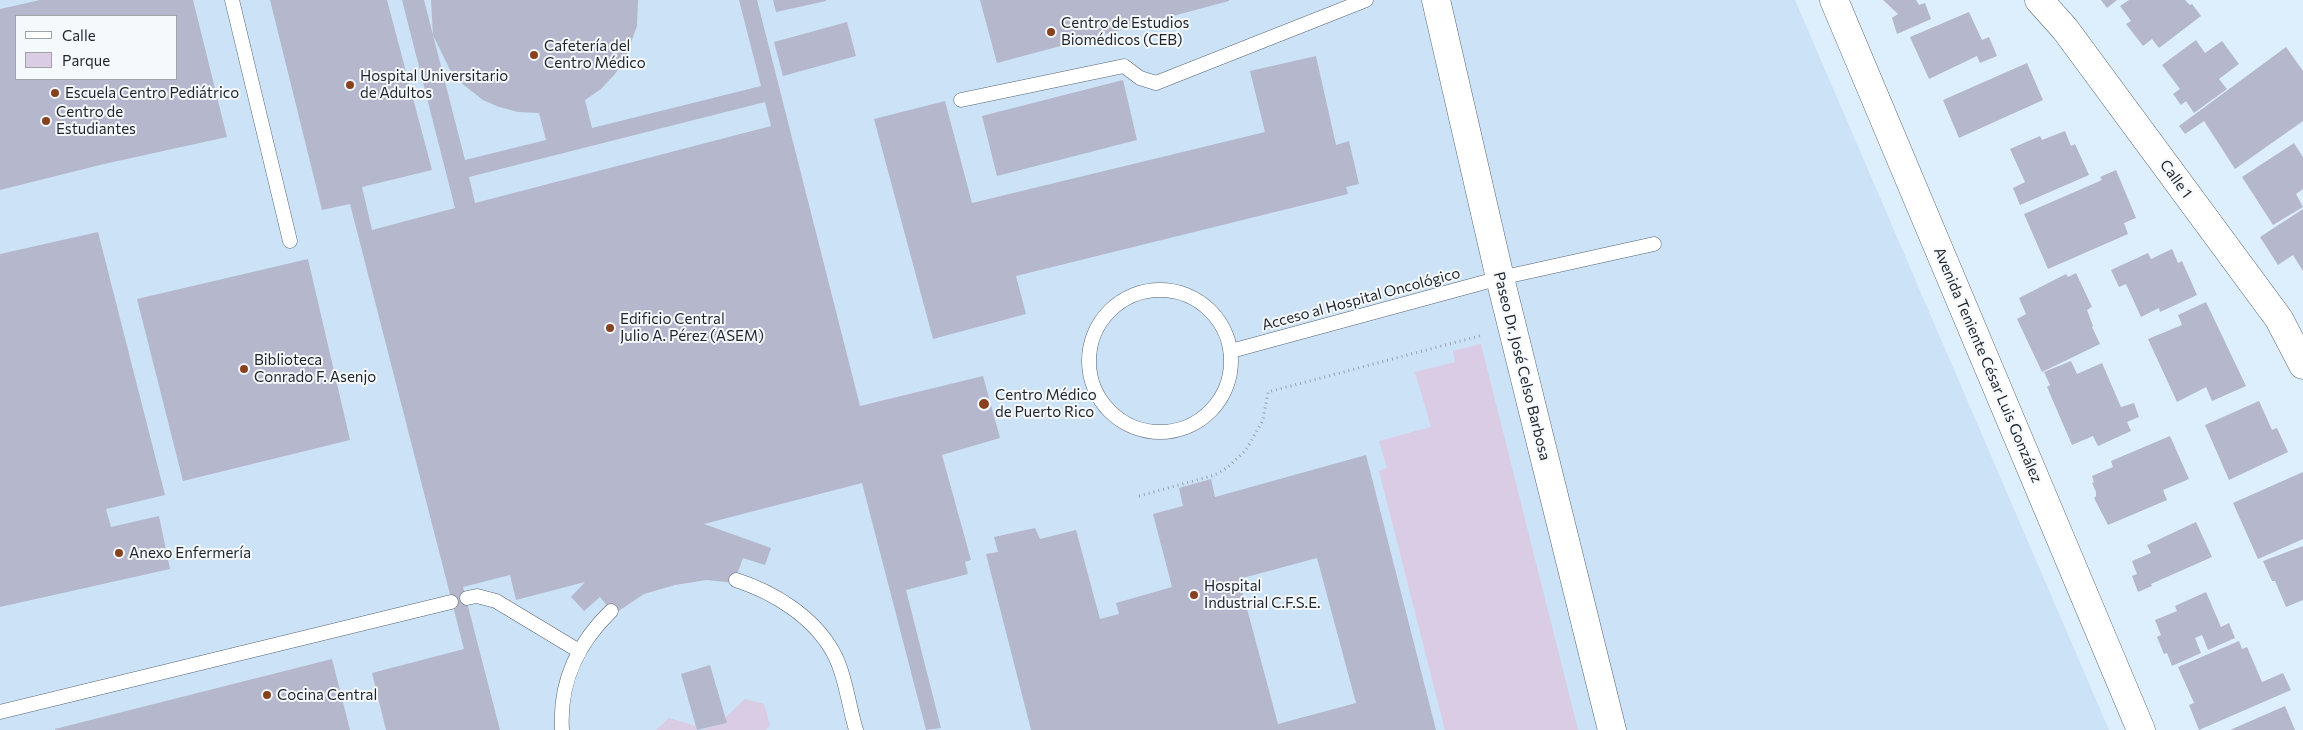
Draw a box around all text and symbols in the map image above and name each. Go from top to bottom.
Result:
place label: Centro de Estudios Biomédicos (CEB) [1061,14,1189,49]
legend [15,15,178,80]
text: Calle [62,26,96,44]
marker: Centro de Estudios Biomédicos (CEB) [1045,26,1057,38]
place label: Cafetería del Centro Médico [544,37,646,72]
marker: Cafetería del Centro Médico [528,49,540,61]
text: Parque [62,51,110,69]
place label: Hospital Universitario de Adultos [360,67,508,102]
marker: Hospital Universitario de Adultos [344,79,356,91]
place label: Escuela Centro Pediátrico [65,84,239,102]
marker: Escuela Centro Pediátrico [49,87,61,99]
place label: Centro de Estudiantes [56,103,136,138]
marker: Centro de Estudiantes [40,115,52,127]
street label: Calle 1 [2156,156,2196,202]
street label: Avenida Teniente César Luis González [1930,244,2046,486]
street label: Acceso al Hospital Oncológico [1260,264,1462,334]
street label: Paseo Dr. José Celso Barbosa [1490,270,1554,462]
place label: Edificio Central Julio A. Pérez (ASEM) [620,310,764,345]
marker: Edificio Central Julio A. Pérez (ASEM) [604,322,616,334]
place label: Biblioteca Conrado F. Asenjo [254,351,376,386]
marker: Biblioteca Conrado F. Asenjo [238,363,250,375]
place label: Centro Médico de Puerto Rico [995,386,1097,421]
marker: Centro Médico de Puerto Rico [977,397,991,411]
place label: Anexo Enfermería [129,544,251,562]
marker: Anexo Enfermería [113,547,125,559]
place label: Hospital Industrial C.F.S.E. [1204,577,1321,612]
marker: Hospital Industrial C.F.S.E. [1188,589,1200,601]
place label: Cocina Central [277,686,377,704]
marker: Cocina Central [261,689,273,701]

